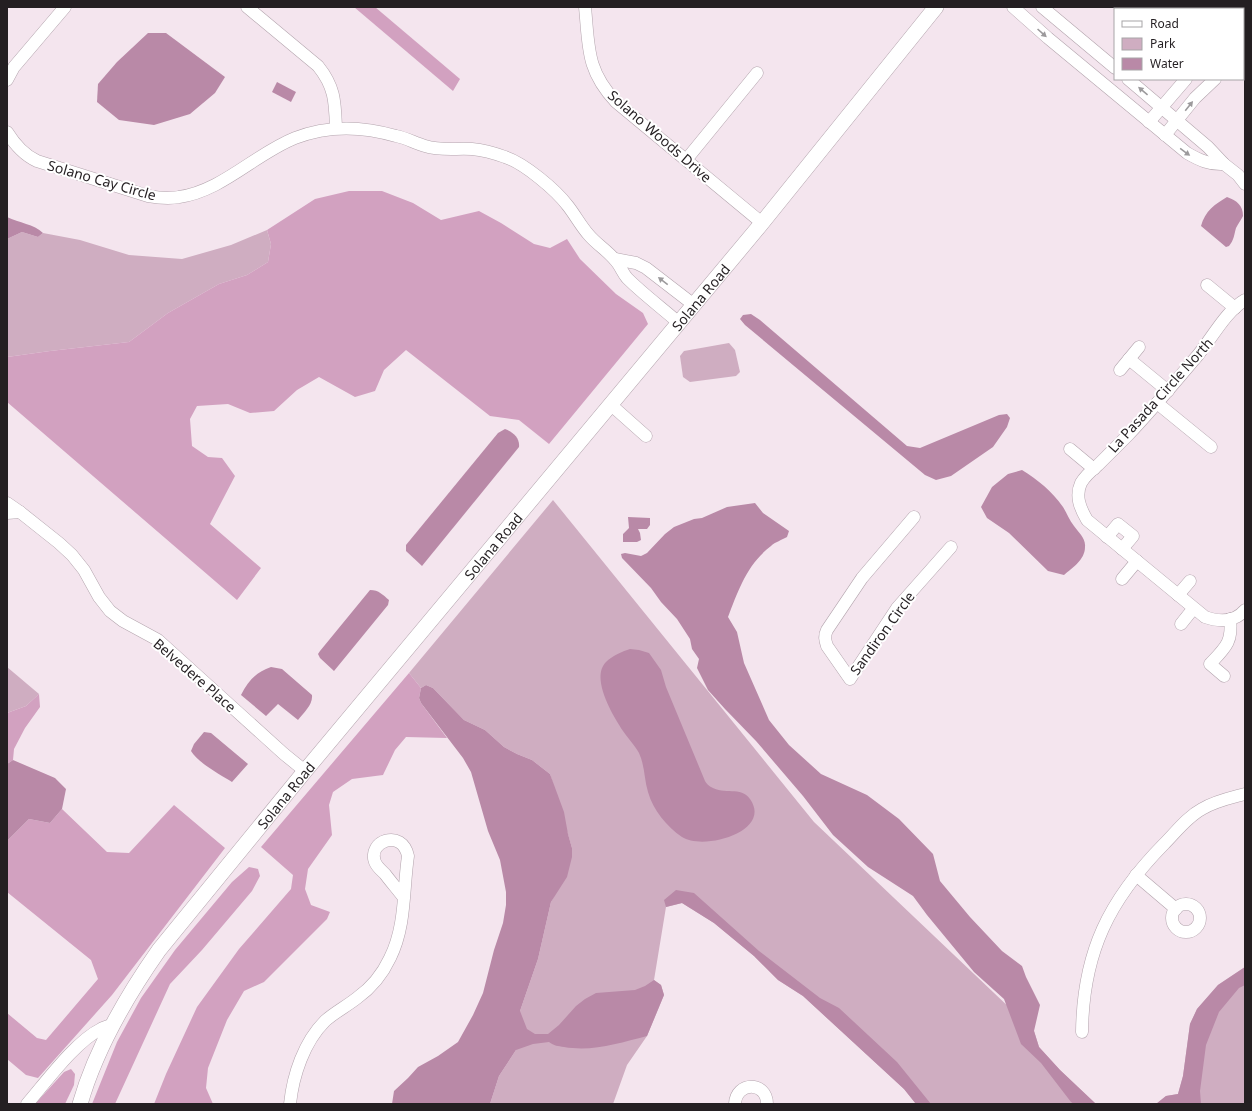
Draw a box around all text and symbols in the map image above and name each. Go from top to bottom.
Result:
legend [1114,8,1244,80]
text: Road [1150,15,1179,32]
one-way arrow [1037,28,1047,37]
text: Park [1150,35,1176,52]
text: Water [1150,55,1184,72]
street label: Solano Woods Drive [604,86,716,186]
one-way arrow [1138,87,1148,96]
one-way arrow [1185,101,1194,111]
one-way arrow [1180,147,1191,156]
street label: Solano Cay Circle [46,155,159,205]
street label: Solana Road [667,260,734,334]
one-way arrow [657,277,668,285]
street label: La Pasada Circle North [1103,334,1217,456]
street label: Solana Road [459,508,526,583]
street label: Sandiron Circle [845,587,919,679]
street label: Belvedere Place [150,634,240,716]
street label: Solana Road [252,757,319,833]

